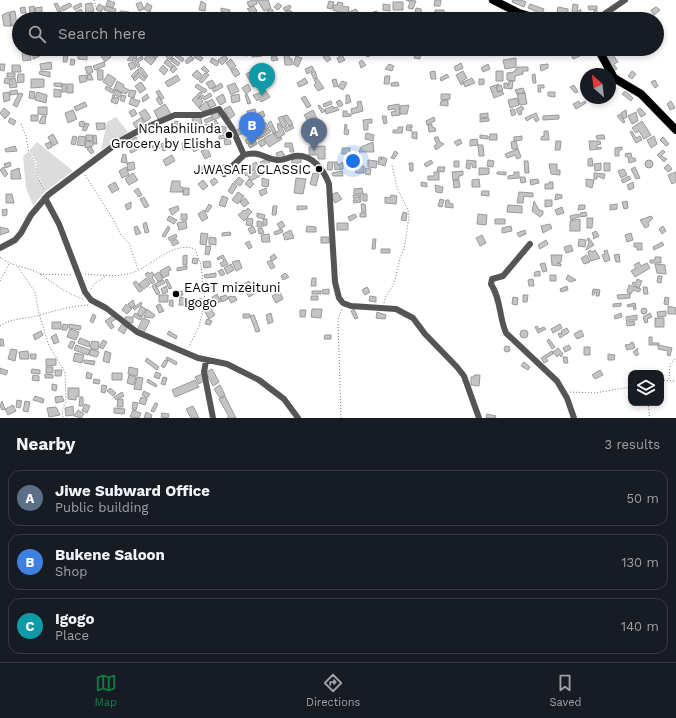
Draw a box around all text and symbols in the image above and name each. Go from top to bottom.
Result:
search box [12,12,664,56]
icon: search [26,23,48,45]
text: Search here [58,25,146,43]
pin: C [249,63,275,96]
north arrow [580,68,616,104]
pin: B [239,112,265,145]
pin: A [301,118,327,151]
place label: Nchabhilinda Grocery by Elisha [111,121,222,151]
marker: Nchabhilinda Grocery by Elisha [224,130,234,140]
your location [343,151,363,171]
place label: J.WASAFI CLASSIC [193,162,311,177]
marker: J.WASAFI CLASSIC [314,164,324,174]
place label: EAGT mizeituni Igogo [184,280,280,310]
marker: EAGT mizeituni Igogo [171,289,181,299]
map controls [628,370,664,406]
button: layers [628,370,664,406]
text: Nearby [16,434,75,454]
text: 3 results [605,437,660,452]
text: Jiwe Subward Office [55,482,210,500]
text: A [26,491,34,506]
text: 50 m [627,491,659,506]
text: Public building [55,500,148,515]
text: Bukene Saloon [55,546,165,564]
text: B [26,555,34,570]
text: 130 m [621,555,659,570]
text: Shop [55,564,87,579]
text: Igogo [55,610,94,628]
text: C [26,619,34,634]
text: 140 m [621,619,659,634]
text: Place [55,628,89,643]
tab: Map [95,672,117,709]
tab: Directions [306,672,360,709]
tab: Saved [549,672,581,709]

